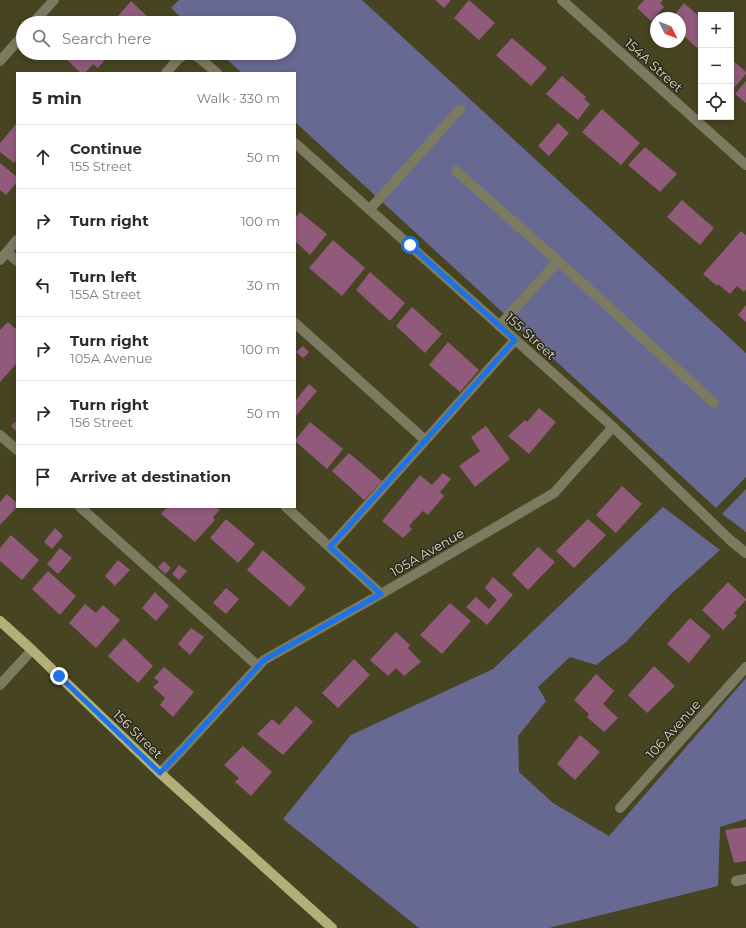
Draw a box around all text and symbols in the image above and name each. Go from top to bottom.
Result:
north arrow [650,12,686,48]
map controls [698,12,734,120]
button: + [698,12,734,48]
search box [16,16,296,60]
icon: search [30,27,52,49]
text: Search here [62,29,151,48]
street label: 154A Street [622,35,686,95]
button: − [698,48,734,84]
button: locate [698,84,734,120]
text: 5 min [32,88,82,108]
text: Walk · 330 m [197,90,280,106]
text: Continue [70,139,142,158]
icon: ahead [32,146,54,168]
text: 50 m [247,149,280,165]
text: 155 Street [70,158,132,174]
icon: right [32,210,54,232]
text: Turn right [70,211,149,230]
text: 100 m [241,213,280,229]
route start [401,236,419,254]
text: Turn left [70,267,137,286]
icon: left [32,274,54,296]
text: 30 m [247,277,280,293]
text: 155A Street [70,286,141,302]
street label: 155 Street [503,309,559,363]
text: Turn right [70,331,149,350]
icon: right [32,338,54,360]
text: 100 m [241,341,280,357]
text: 105A Avenue [70,350,152,366]
text: Turn right [70,395,149,414]
icon: right [32,402,54,424]
text: 50 m [247,405,280,421]
text: 156 Street [70,414,133,430]
icon: arrive [32,466,54,488]
text: Arrive at destination [70,467,231,486]
street label: 105A Avenue [387,524,467,580]
route end [50,667,68,685]
street label: 106 Avenue [642,696,704,762]
street label: 156 Street [110,706,166,762]

